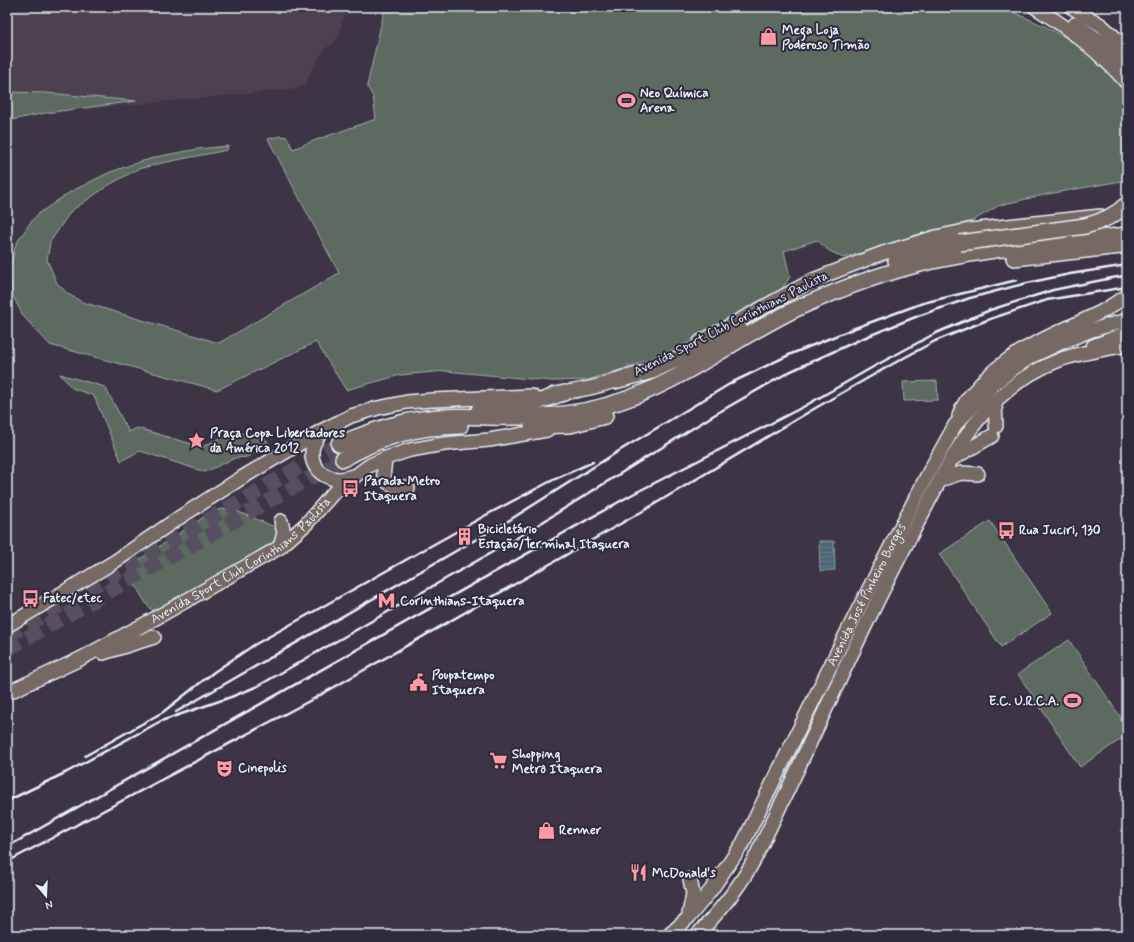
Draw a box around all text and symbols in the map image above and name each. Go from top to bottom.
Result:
place label: Mega Loja Poderoso Timão [782,22,870,54]
shop icon: Mega Loja Poderoso Timão [759,27,779,47]
place label: Neo Química Arena [640,85,709,117]
sports icon: Neo Química Arena [617,90,637,110]
street label: Avenida Sport Club Corinthians Paulista [631,267,831,381]
place label: Praça Copa Libertadores da América 2012 [210,425,345,457]
place icon: Praça Copa Libertadores da América 2012 [187,430,207,450]
place label: Parada Metro Itaquera [364,473,441,505]
bus stop icon: Parada Metro Itaquera [341,478,361,498]
street label: Avenida Sport Club Corinthians Paulista [147,493,335,628]
street label: Avenida José Pinheiro Borges [823,520,910,669]
bus stop icon: Rua Juciri, 130 [996,520,1016,540]
place label: Bicicletário Estação/Terminal Itaquera [478,521,630,553]
place label: Rua Juciri, 130 [1019,522,1101,539]
building icon: Bicicletário Estação/Terminal Itaquera [455,526,475,546]
bus stop icon: Fatec/etec [20,588,40,608]
place label: Fatec/etec [43,590,102,607]
metro station icon: Corinthians-Itaquera [377,591,397,611]
place label: Corinthians-Itaquera [400,593,525,610]
place label: Poupatempo Itaquera [432,667,495,699]
public building icon: Poupatempo Itaquera [409,672,429,692]
sports icon: E.C. U.R.C.A. [1062,691,1082,711]
place label: E.C. U.R.C.A. [989,693,1059,710]
place label: Shopping Metrô Itaquera [512,746,602,778]
supermarket icon: Shopping Metrô Itaquera [489,751,509,771]
theatre icon: Cinepolis [215,758,235,778]
place label: Cinepolis [238,760,287,777]
shop icon: Renner [536,820,556,840]
place label: Renner [559,822,602,839]
restaurant icon: McDonald's [629,863,649,883]
place label: McDonald's [652,865,716,882]
north arrow [26,876,66,916]
text: N [43,897,55,912]

